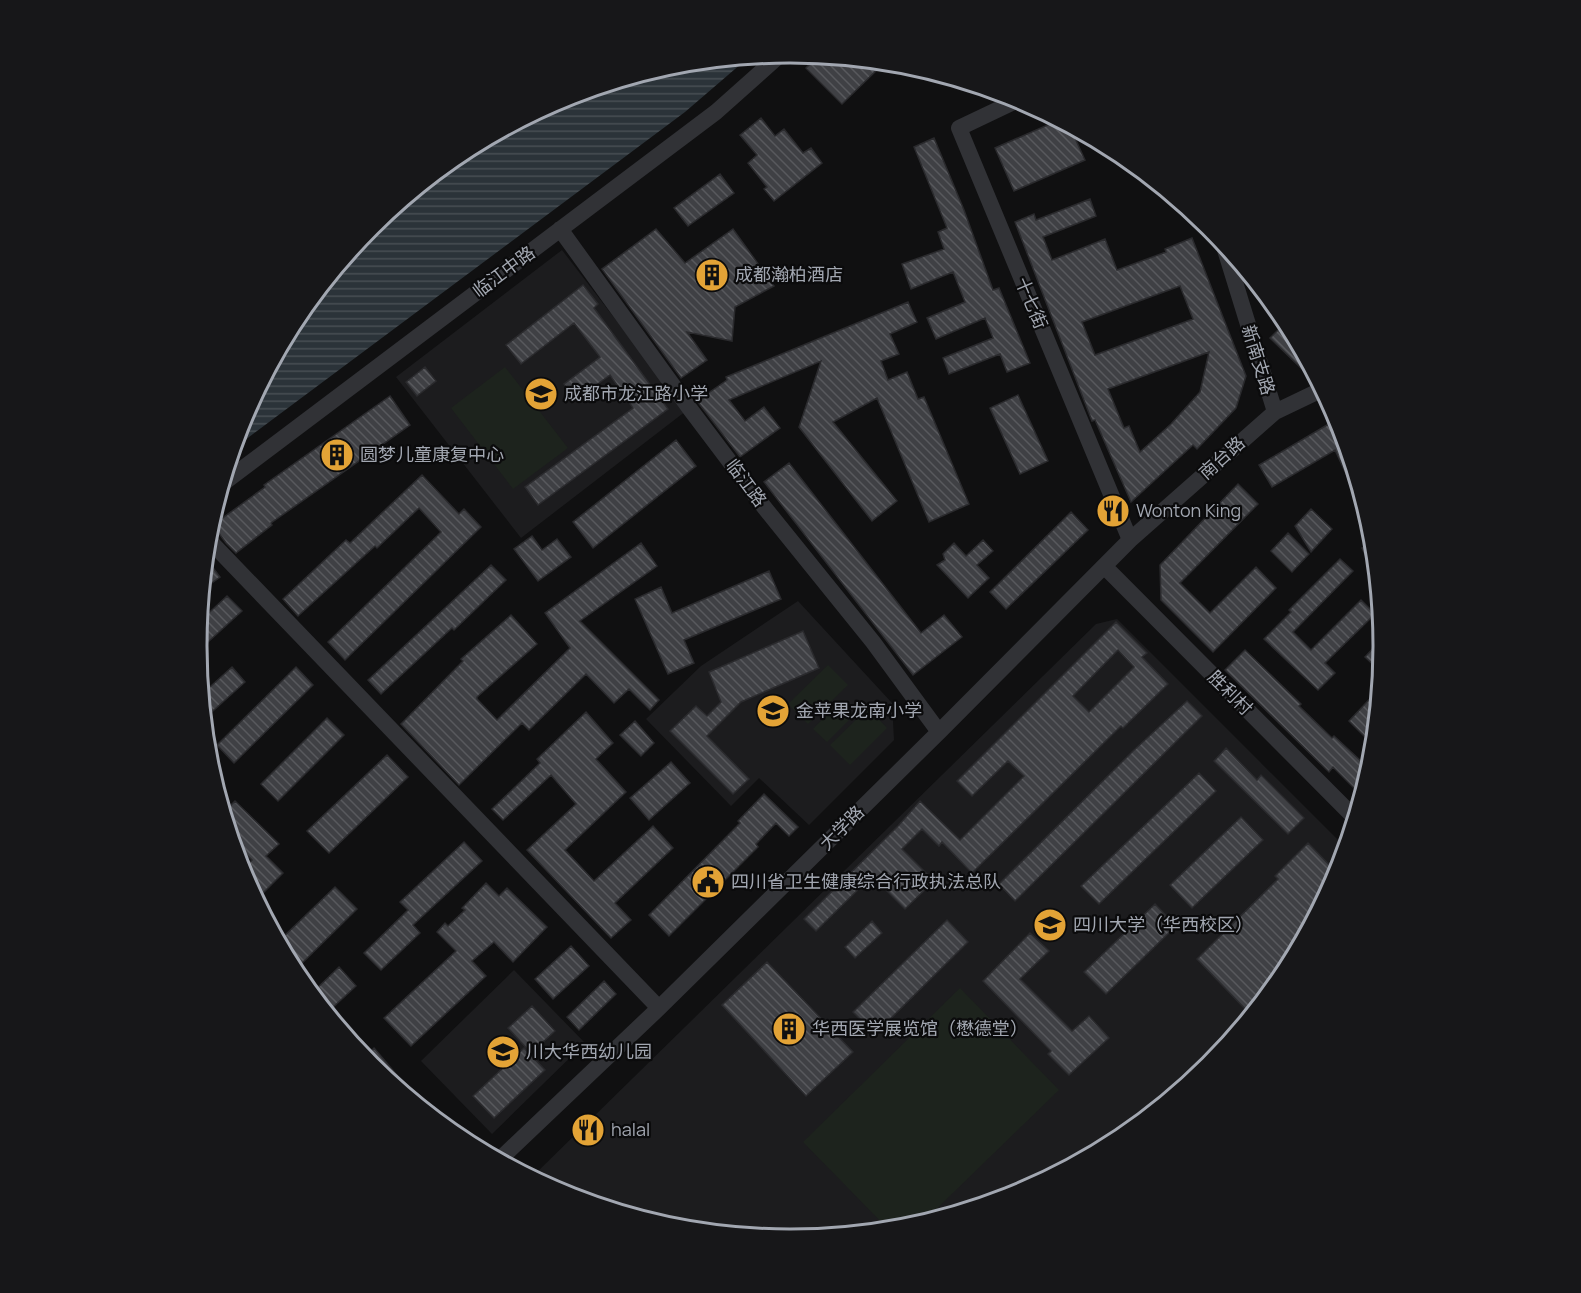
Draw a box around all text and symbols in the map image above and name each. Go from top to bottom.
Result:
street label: 临江中路 [467,240,539,302]
building icon: 成都瀚柏酒店 [694,257,730,293]
place label: 成都瀚柏酒店 [735,262,843,286]
street label: 十七街 [1010,273,1054,332]
street label: 新南支路 [1237,322,1281,398]
school or university icon: 成都市龙江路小学 [523,376,559,412]
place label: 成都市龙江路小学 [564,381,708,405]
street label: 南台路 [1193,430,1249,484]
building icon: 圆梦儿童康复中心 [319,437,355,473]
place label: 圆梦儿童康复中心 [360,442,504,466]
street label: 临江路 [721,454,773,511]
restaurant icon: Wonton King [1095,493,1131,529]
place label: Wonton King [1136,498,1241,522]
street label: 胜利村 [1203,665,1258,720]
school or university icon: 金苹果龙南小学 [755,693,791,729]
place label: 金苹果龙南小学 [796,698,922,722]
street label: 大学路 [814,800,869,855]
public building icon: 四川省卫生健康综合行政执法总队 [690,864,726,900]
place label: 四川省卫生健康综合行政执法总队 [731,869,1001,893]
school or university icon: 四川大学（华西校区） [1032,907,1068,943]
place label: 四川大学（华西校区） [1073,912,1253,936]
building icon: 华西医学展览馆（懋德堂） [771,1011,807,1047]
place label: 华西医学展览馆（懋德堂） [812,1016,1028,1040]
school or university icon: 川大华西幼儿园 [485,1034,521,1070]
place label: 川大华西幼儿园 [526,1039,652,1063]
restaurant icon: halal [570,1112,606,1148]
place label: halal [611,1117,650,1141]

